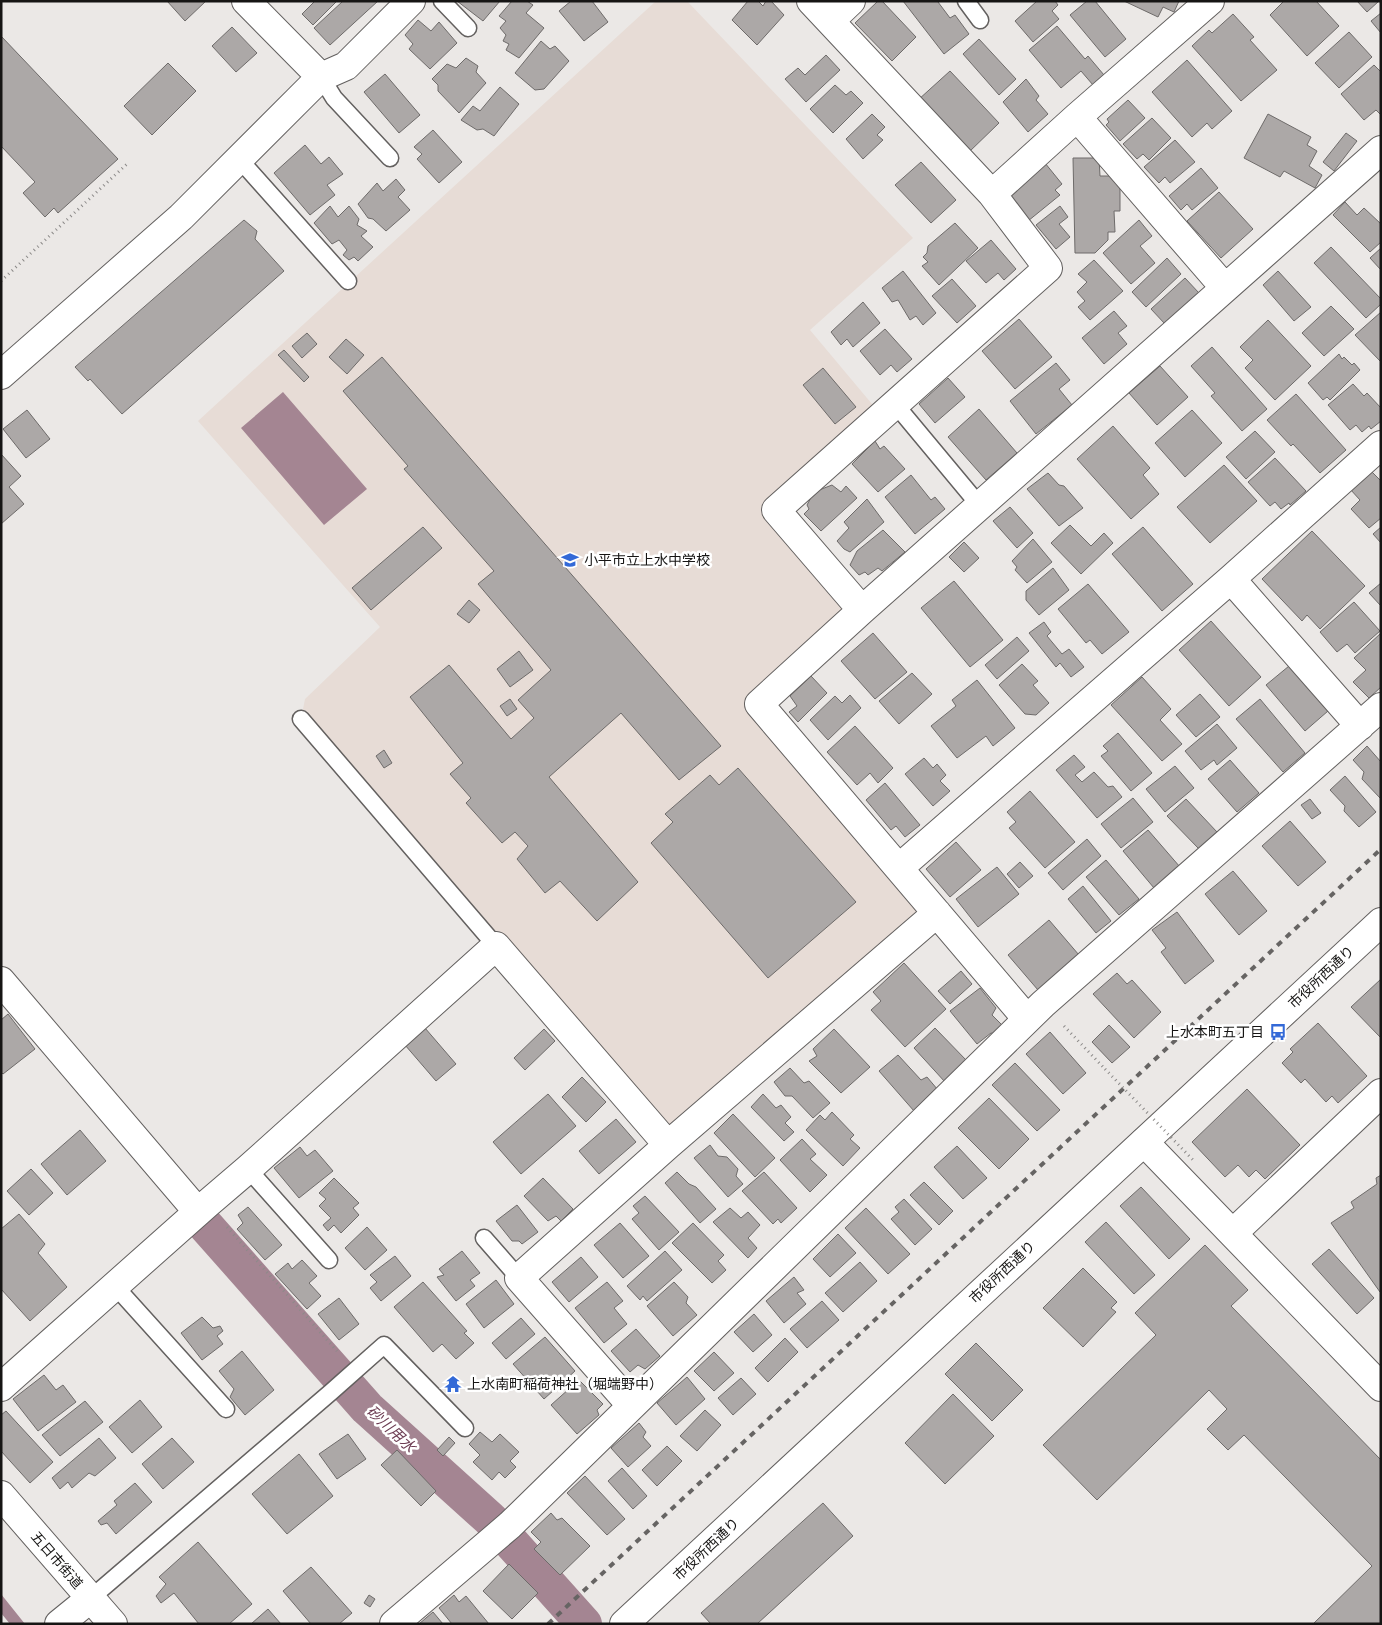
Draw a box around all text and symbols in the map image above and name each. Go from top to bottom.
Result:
school or university icon: 小平市立上水中学校 [560,550,580,570]
place label: 小平市立上水中学校 [584,551,710,568]
street label: 市役所西通り [1284,942,1357,1011]
bus stop icon: 上水本町五丁目 [1268,1022,1288,1042]
place label: 上水本町五丁目 [1166,1023,1264,1040]
street label: 市役所西通り [965,1237,1038,1306]
temple icon: 上水南町稲荷神社（堀端野中） [443,1374,463,1394]
place label: 上水南町稲荷神社（堀端野中） [467,1375,663,1392]
water label: 砂川用水 [364,1401,421,1457]
street label: 市役所西通り [669,1514,742,1583]
street label: 五日市街道 [28,1528,87,1592]

